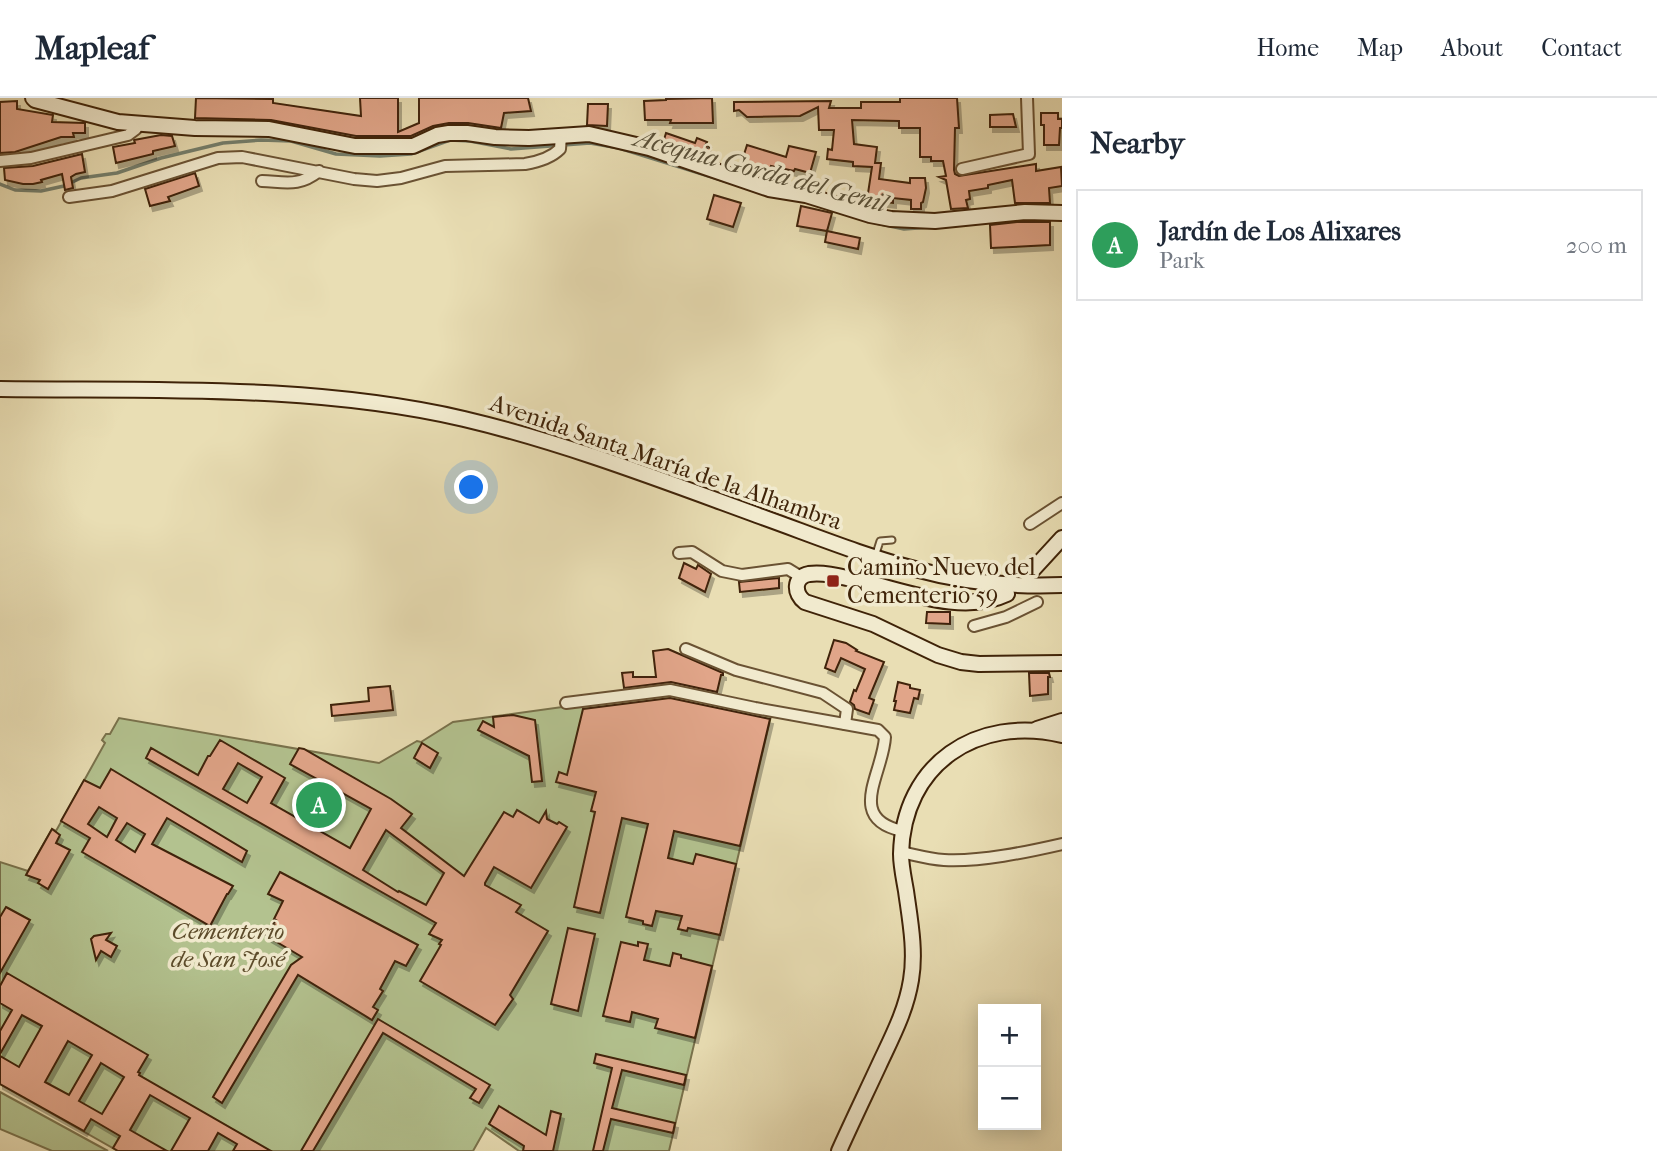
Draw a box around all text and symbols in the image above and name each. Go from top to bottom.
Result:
text: Mapleaf [35,29,149,68]
text: Home [1257,34,1319,62]
text: Map [1357,34,1403,62]
text: About [1441,34,1503,62]
text: Contact [1541,34,1622,62]
water label: Acequia Gorda del Genil [629,121,893,220]
text: Nearby [1090,126,1185,161]
text: Jardín de Los Alixares [1159,216,1401,247]
text: A [1108,232,1122,259]
text: 200 m [1566,232,1627,259]
text: Park [1159,247,1205,274]
street label: Avenida Santa María de la Alhambra [485,388,847,536]
your location [454,470,488,504]
place label: Camino Nuevo del Cementerio 59 [847,553,1036,609]
marker: Camino Nuevo del Cementerio 59 [825,573,841,589]
pin: A [296,779,342,831]
park label: Cementerio de San José [171,917,288,973]
map controls [978,1004,1041,1130]
button: + [978,1004,1041,1067]
button: − [978,1067,1041,1130]

